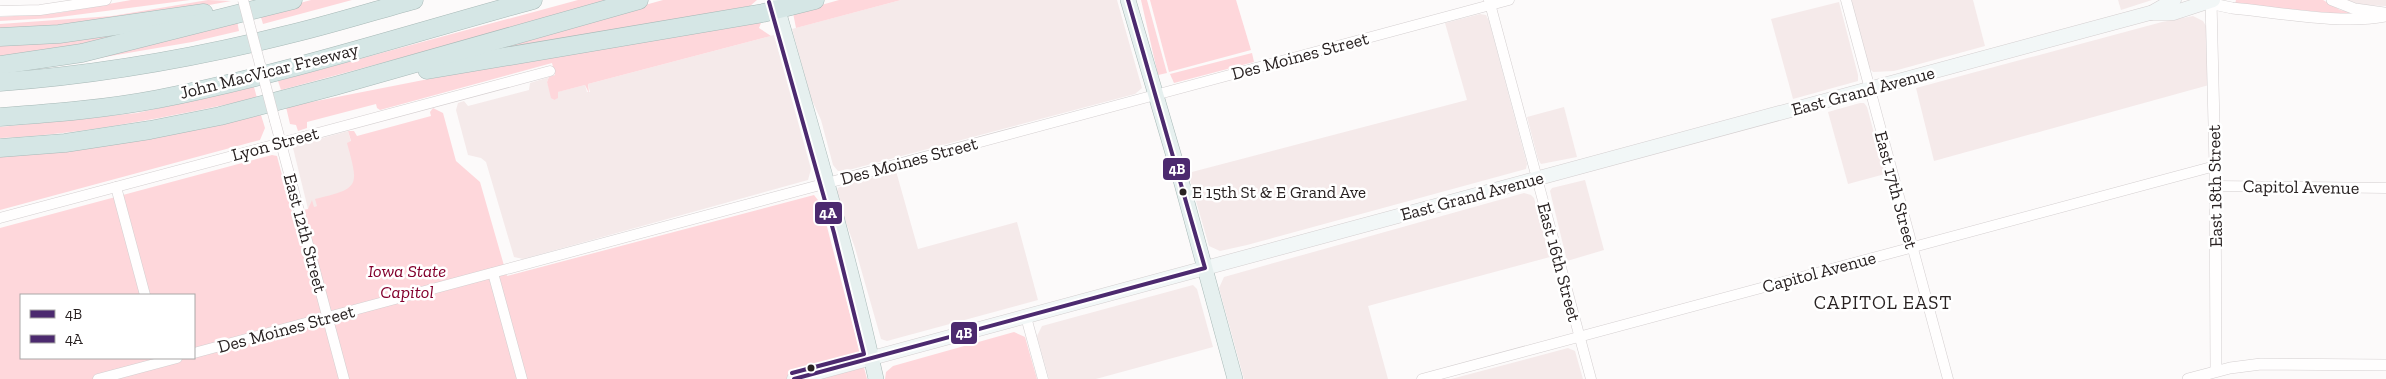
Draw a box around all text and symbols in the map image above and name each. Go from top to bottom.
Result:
street label: Des Moines Street [1229,27,1371,85]
street label: John MacVicar Freeway [177,38,361,104]
street label: East Grand Avenue [1789,61,1937,121]
street label: Lyon Street [229,122,321,166]
street label: East 18th Street [2203,124,2227,248]
street label: East 17th Street [1870,129,1922,252]
street label: Des Moines Street [838,132,980,190]
line badge: 4B [1162,157,1191,181]
text: 4B [1169,161,1186,178]
street label: East Grand Avenue [1398,166,1546,226]
street label: East 12th Street [279,171,332,295]
street label: Capitol Avenue [2243,175,2359,199]
place label: E 15th St & E Grand Ave [1192,182,1366,202]
marker: E 15th St & E Grand Ave [1178,187,1188,197]
street label: East 16th Street [1533,200,1586,324]
line badge: 4A [814,201,843,225]
text: 4A [819,205,837,222]
street label: Capitol Avenue [1760,246,1878,298]
park label: Iowa State Capitol [368,260,446,303]
district label: CAPITOL EAST [1814,291,1952,314]
legend [20,294,195,359]
street label: Des Moines Street [215,300,357,358]
text: 4B [65,305,82,323]
line badge: 4B [950,321,978,345]
text: 4B [956,325,973,342]
text: 4A [65,330,83,348]
unlabelled marker [806,363,816,373]

